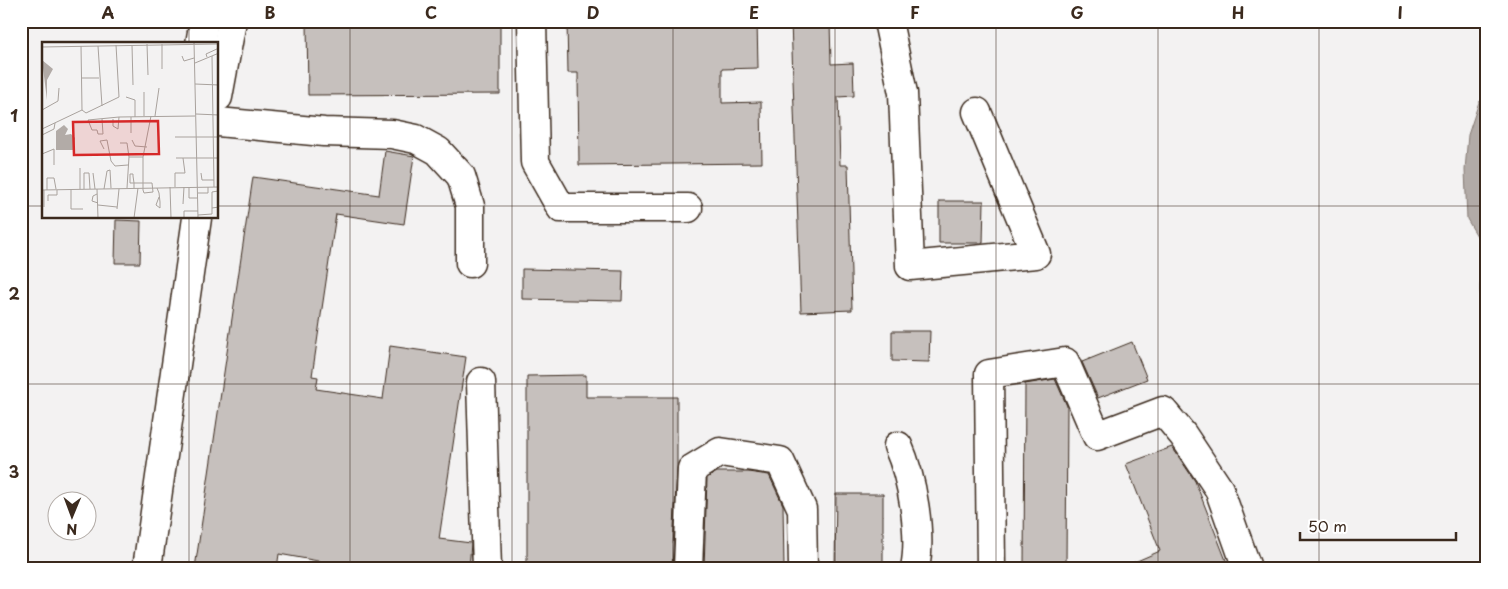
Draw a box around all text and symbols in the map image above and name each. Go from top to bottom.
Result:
text: A [102,0,115,24]
text: B [265,0,276,24]
text: C [425,0,437,24]
text: D [587,0,599,24]
text: E [749,0,759,24]
text: F [910,0,920,24]
text: G [1070,0,1084,24]
text: H [1232,0,1244,24]
text: I [1397,0,1403,24]
inset map [42,42,219,219]
text: 1 [10,103,18,127]
text: 2 [8,281,20,305]
text: 3 [9,459,19,483]
north arrow [48,492,98,542]
scale bar [1300,509,1457,541]
text: 50 m [1308,514,1347,537]
text: N [66,519,77,540]

